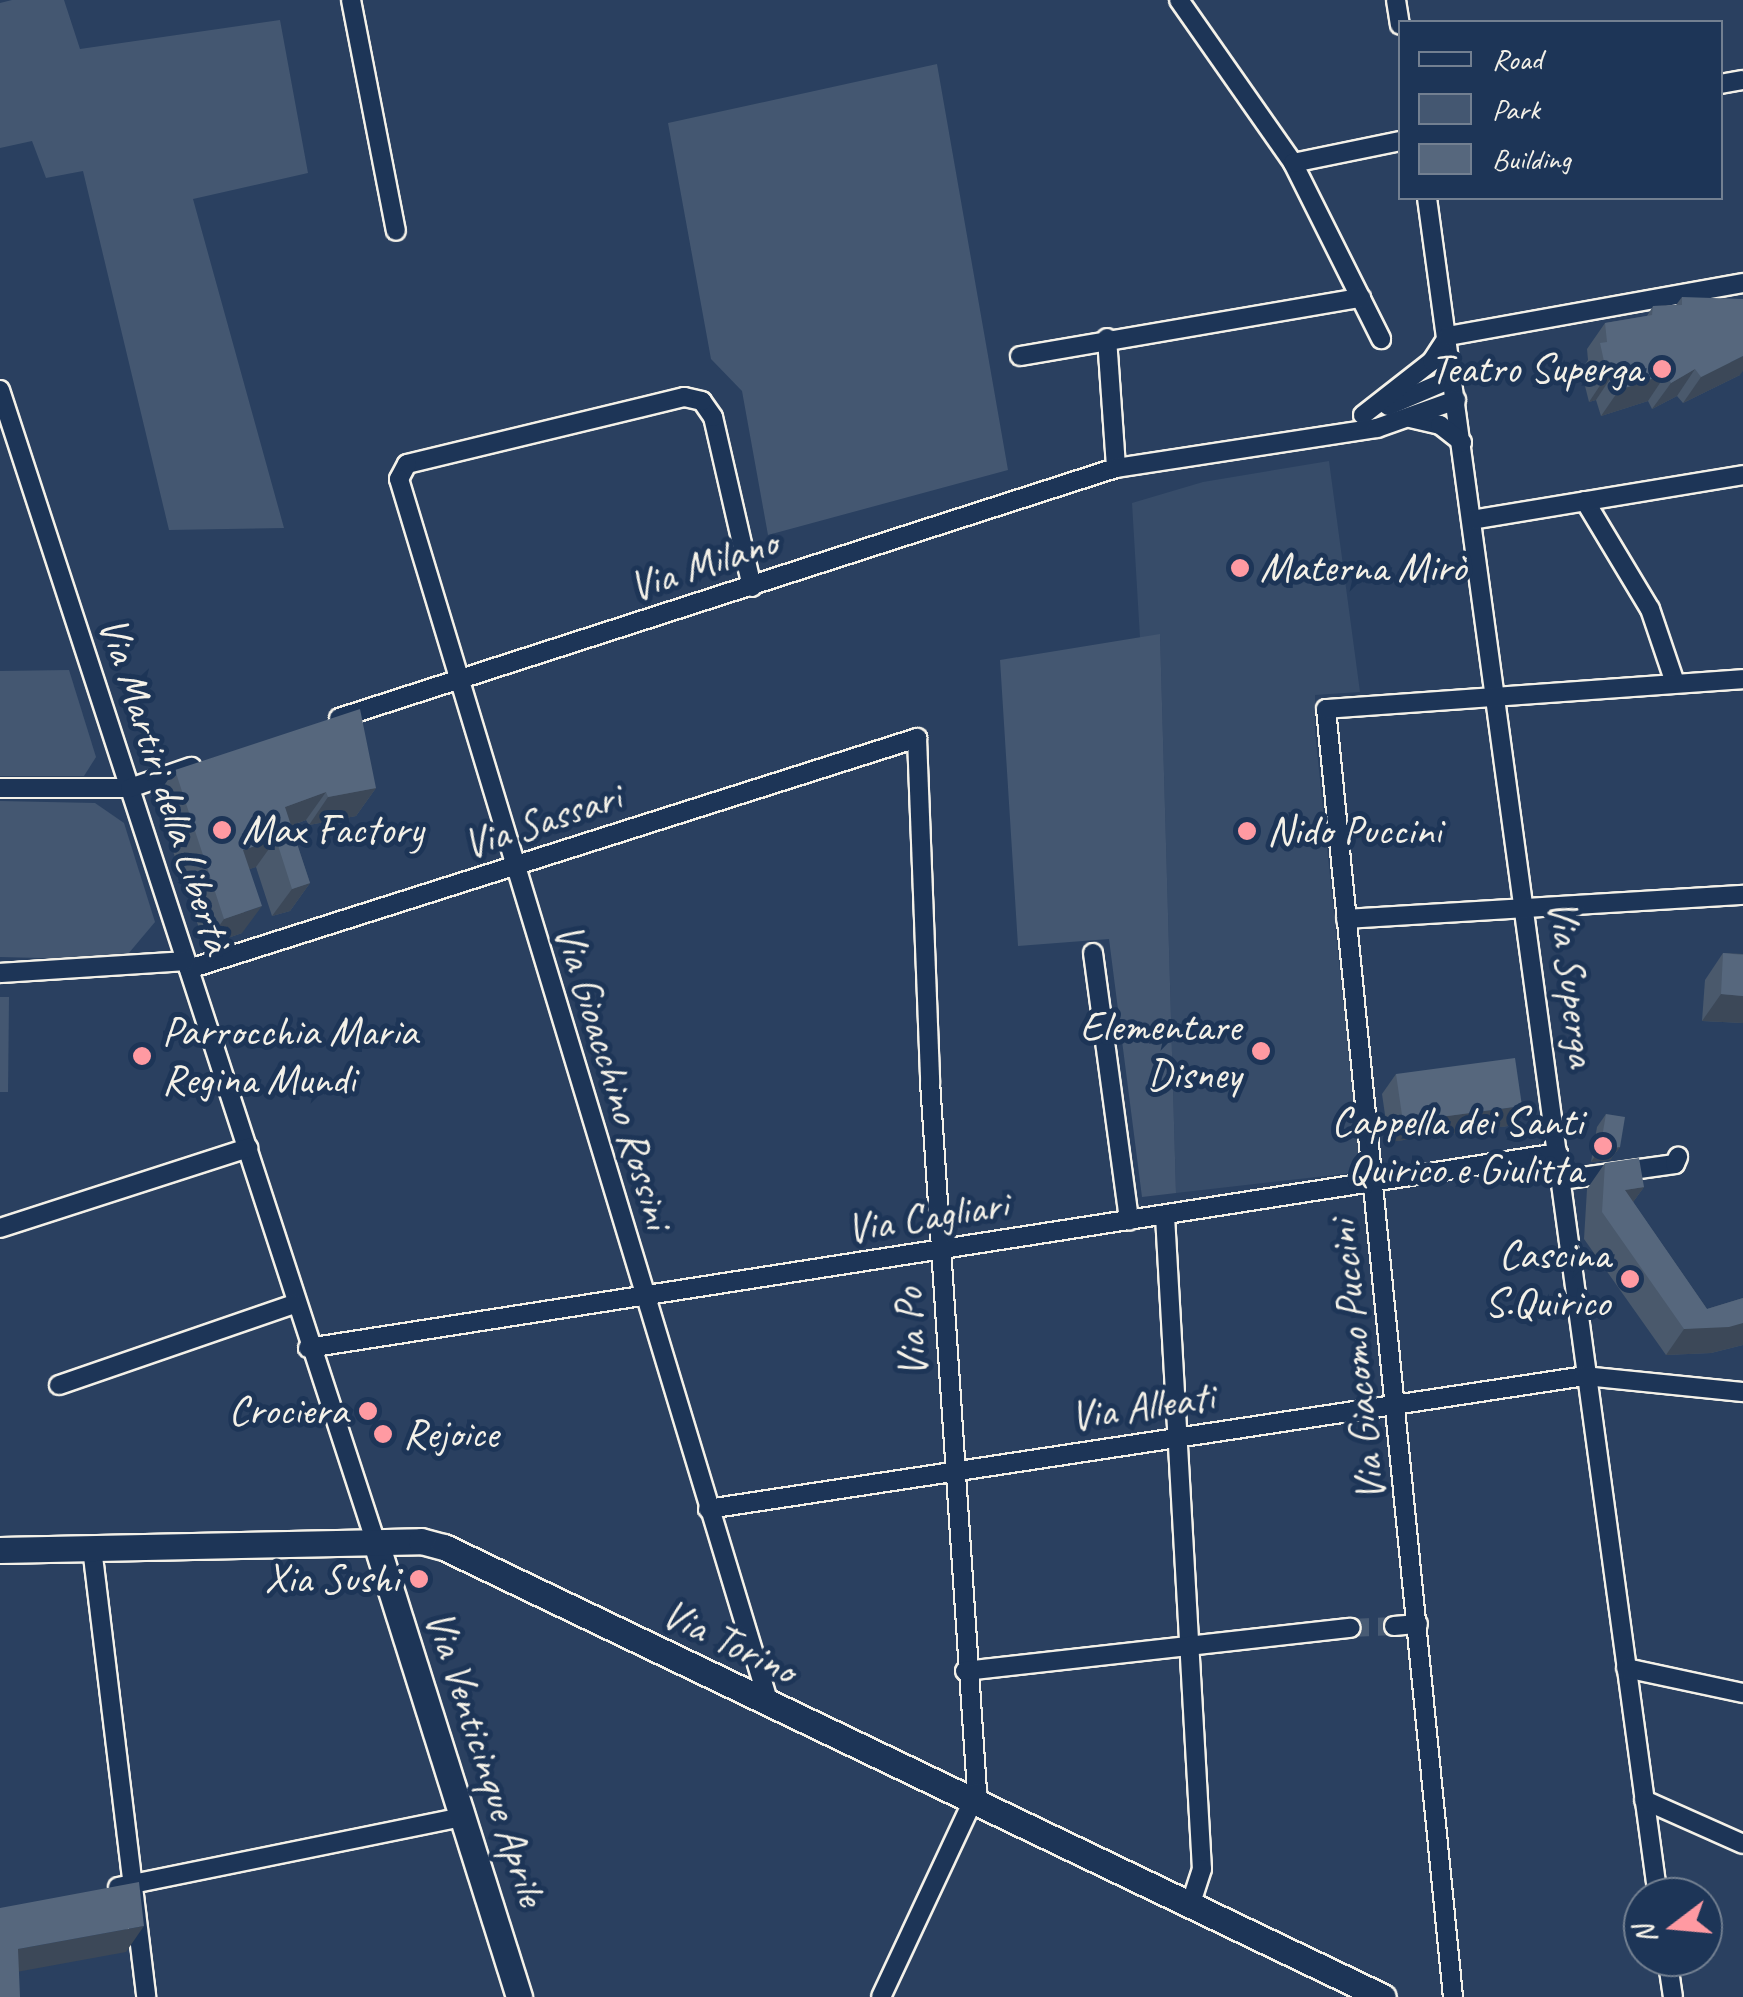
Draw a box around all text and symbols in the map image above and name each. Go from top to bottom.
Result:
legend [1398,20,1723,200]
text: Road [1492,40,1542,78]
text: Park [1492,90,1540,128]
text: Building [1492,140,1571,178]
place label: Teatro Superga [1430,344,1642,394]
marker: Teatro Superga [1651,358,1673,380]
street label: Via Milano [623,518,783,612]
place label: Materna Mirò [1260,543,1466,593]
marker: Materna Mirò [1229,557,1251,579]
street label: Via Martiri della Libertà [87,610,243,960]
street label: Via Sassari [457,772,627,870]
place label: Max Factory [242,805,424,855]
place label: Nido Puccini [1267,806,1440,856]
marker: Max Factory [211,819,233,841]
marker: Nido Puccini [1236,820,1258,842]
street label: Via Superga [1537,897,1607,1069]
street label: Via Gioacchino Rossini [543,917,683,1235]
place label: Elementare Disney [1080,1002,1241,1100]
place label: Parrocchia Maria Regina Mundi [162,1007,418,1106]
marker: Elementare Disney [1250,1040,1272,1062]
marker: Parrocchia Maria Regina Mundi [131,1045,153,1067]
place label: Cappella dei Santi Quirico e Giulitta [1331,1097,1583,1196]
marker: Cappella dei Santi Quirico e Giulitta [1592,1135,1614,1157]
street label: Via Cagliari [842,1179,1012,1255]
street label: Via Giacomo Puccini [1317,1219,1397,1503]
place label: Cascina S.Quirico [1484,1230,1610,1328]
marker: Cascina S.Quirico [1619,1268,1641,1290]
street label: Via Po [884,1287,938,1379]
street label: Via Alleati [1068,1372,1216,1442]
place label: Crociera [229,1386,348,1436]
marker: Crociera [357,1400,379,1422]
place label: Rejoice [403,1409,498,1459]
marker: Rejoice [372,1423,394,1445]
place label: Xia Sushi [265,1554,399,1604]
marker: Xia Sushi [408,1568,430,1590]
street label: Via Torino [654,1588,804,1696]
street label: Via Venticinque Aprile [414,1604,556,1912]
north arrow [1623,1877,1723,1977]
text: N [1626,1922,1665,1948]

